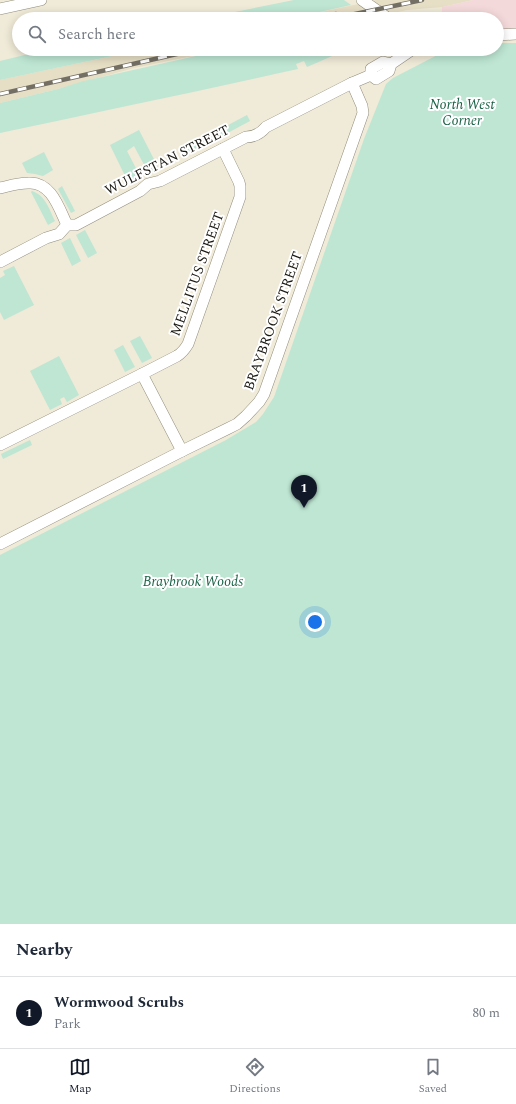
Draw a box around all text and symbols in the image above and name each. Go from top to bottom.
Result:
search box [12,12,504,56]
icon: search [26,23,48,45]
text: Search here [58,23,136,46]
park label: North West Corner [429,94,495,131]
street label: WULFSTAN STREET [101,119,233,201]
street label: MELLITUS STREET [165,209,229,339]
street label: BRAYBROOK STREET [238,249,308,393]
pin: 1 [291,475,317,508]
park label: Braybrook Woods [143,571,243,592]
your location [305,612,325,632]
text: Nearby [16,937,72,963]
text: Wormwood Scrubs [54,991,184,1014]
text: 1 [25,1003,33,1023]
text: 80 m [473,1003,500,1023]
text: Park [54,1014,81,1034]
tab: Map [69,1056,91,1097]
tab: Directions [229,1056,281,1097]
tab: Saved [419,1056,447,1097]

